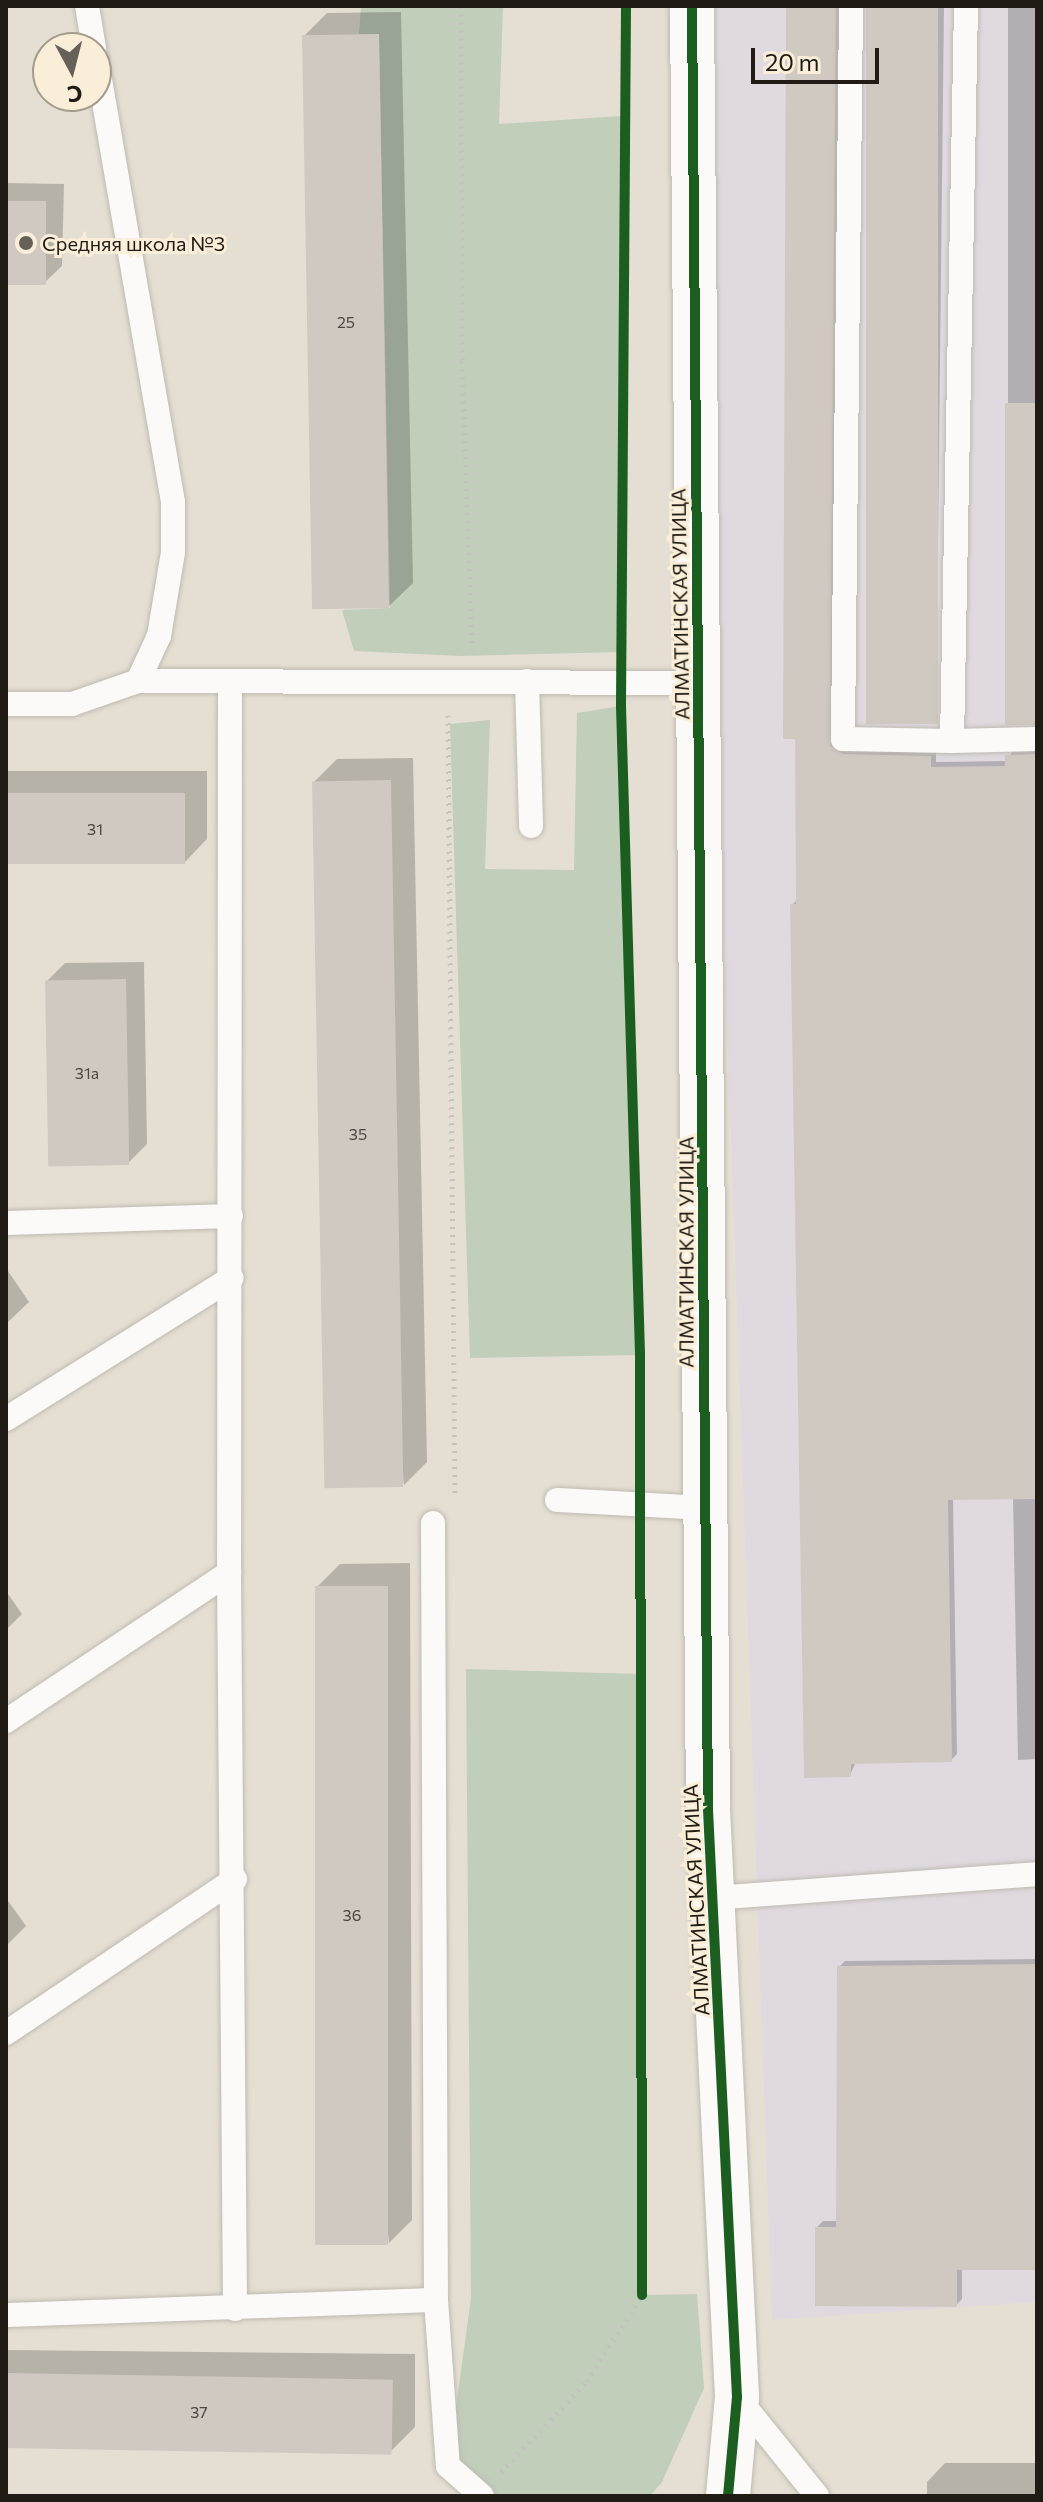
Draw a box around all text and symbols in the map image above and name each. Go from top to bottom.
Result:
north arrow [32,32,112,112]
scale bar [755,32,883,82]
text: 20 m [765,47,819,76]
text: С [66,80,84,109]
place label: Средняя школа №3 [42,231,225,255]
marker: Средняя школа №3 [17,234,35,252]
house number: 25 [337,312,355,332]
street label: АЛМАТИНСКАЯ УЛИЦА [666,488,694,720]
house number: 31 [87,819,103,839]
house number: 31a [75,1063,99,1083]
house number: 35 [349,1124,367,1144]
street label: АЛМАТИНСКАЯ УЛИЦА [674,1136,698,1368]
street label: АЛМАТИНСКАЯ УЛИЦА [678,1784,714,2016]
house number: 36 [343,1905,361,1925]
house number: 37 [190,2402,208,2422]

